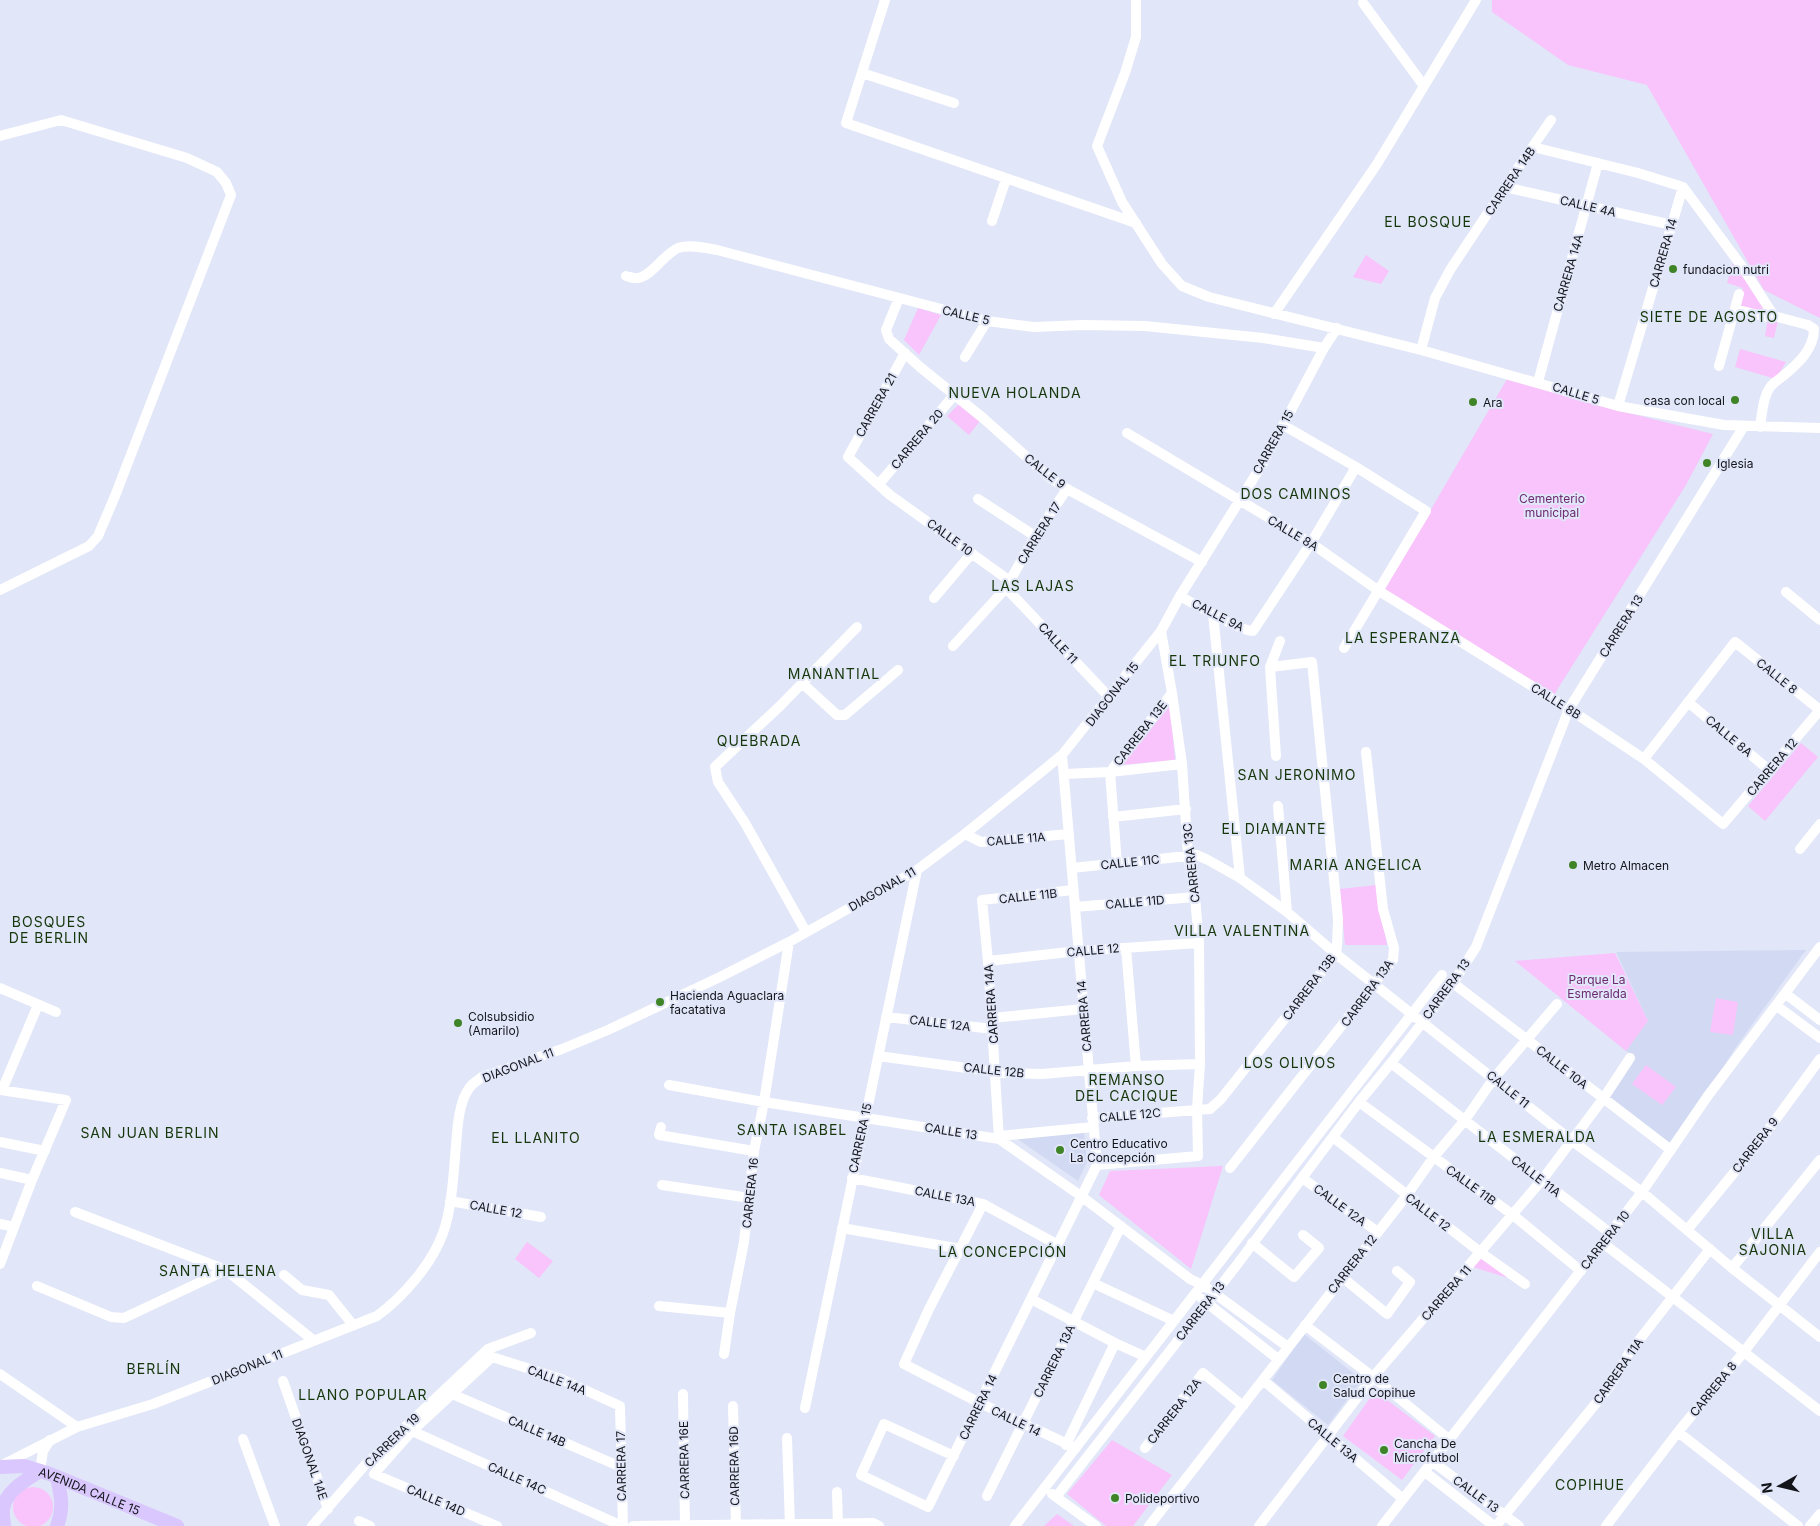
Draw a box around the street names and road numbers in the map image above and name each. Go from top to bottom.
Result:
street label: CARRERA 14B [1482,144,1538,218]
street label: CALLE 4A [1559,192,1617,220]
street label: CARRERA 14 [1646,216,1680,289]
street label: CARRERA 14A [1550,233,1586,313]
street label: CALLE 5 [941,302,991,328]
street label: CARRERA 21 [852,370,900,440]
street label: CALLE 5 [1551,379,1601,407]
street label: CARRERA 20 [888,406,946,472]
street label: CARRERA 15 [1249,407,1297,477]
street label: CALLE 9 [1021,450,1069,492]
street label: CARRERA 17 [1014,499,1064,567]
street label: CALLE 8A [1265,512,1321,554]
street label: CALLE 10 [924,515,976,559]
street label: CARRERA 13 [1596,592,1646,660]
street label: CALLE 9A [1189,595,1247,635]
street label: CALLE 11 [1035,619,1081,667]
street label: CALLE 8 [1753,655,1801,697]
street label: DIAGONAL 15 [1082,659,1142,729]
street label: CALLE 8B [1528,680,1584,722]
street label: CARRERA 13E [1110,698,1170,768]
street label: CALLE 8A [1702,712,1756,760]
street label: CARRERA 12 [1743,735,1801,799]
street label: CARRERA 13C [1179,822,1203,904]
street label: CALLE 11A [986,829,1046,849]
street label: CALLE 11C [1100,851,1161,873]
street label: DIAGONAL 11 [846,864,918,914]
street label: CALLE 11B [998,885,1058,907]
street label: CALLE 11D [1105,892,1165,912]
street label: CALLE 12 [1066,940,1120,960]
street label: CARRERA 13B [1279,951,1339,1023]
street label: CARRERA 13A [1338,956,1396,1030]
street label: CARRERA 13 [1419,956,1473,1022]
street label: CARRERA 14A [981,964,1001,1044]
street label: CARRERA 14 [1073,979,1095,1052]
street label: CALLE 12A [909,1012,971,1034]
street label: CALLE 10A [1533,1042,1591,1092]
street label: DIAGONAL 11 [480,1045,556,1085]
street label: CALLE 12B [963,1059,1025,1081]
street label: CALLE 11 [1484,1067,1532,1111]
street label: CARRERA 15 [845,1102,875,1174]
street label: CALLE 12C [1098,1105,1162,1125]
street label: CARRERA 9 [1729,1114,1781,1176]
street label: CALLE 13 [924,1119,978,1143]
street label: CALLE 11A [1508,1152,1564,1200]
street label: CARRERA 16 [739,1157,761,1229]
street label: CALLE 11B [1443,1162,1499,1208]
street label: CALLE 12A [1311,1181,1369,1229]
street label: CALLE 13A [913,1183,977,1209]
street label: CALLE 12 [1402,1190,1454,1234]
street label: CALLE 12 [469,1197,523,1221]
street label: CARRERA 10 [1577,1207,1633,1273]
street label: CARRERA 12 [1324,1231,1380,1297]
street label: CARRERA 11 [1418,1262,1474,1324]
street label: CARRERA 13 [1172,1278,1228,1344]
street label: CARRERA 13A [1030,1322,1078,1400]
street label: CARRERA 11A [1590,1335,1646,1407]
street label: DIAGONAL 11 [209,1346,285,1388]
street label: CARRERA 8 [1686,1359,1740,1419]
street label: CALLE 14A [525,1362,589,1398]
street label: CARRERA 14 [956,1371,1001,1442]
street label: CARRERA 12A [1144,1375,1204,1447]
street label: CALLE 14 [989,1403,1044,1440]
street label: CARRERA 19 [361,1410,423,1470]
street label: CALLE 14B [506,1412,568,1450]
street label: CALLE 13A [1305,1414,1361,1466]
street label: DIAGONAL 14E [289,1416,331,1502]
street label: CARRERA 16E [676,1421,692,1499]
street label: CARRERA 16D [726,1426,742,1506]
street label: CARRERA 17 [613,1430,629,1501]
street label: CALLE 14C [485,1458,549,1498]
street label: AVENIDA CALLE 15 [37,1463,143,1518]
street label: CALLE 13 [1450,1472,1502,1516]
street label: CALLE 14D [404,1481,468,1519]

